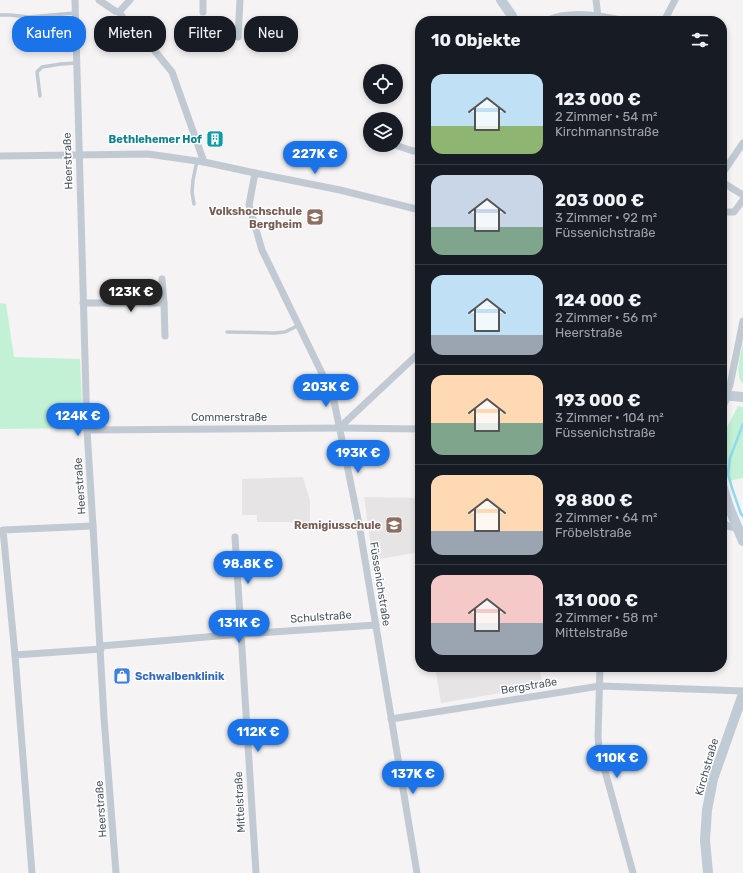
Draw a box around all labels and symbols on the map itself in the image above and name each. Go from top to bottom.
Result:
building icon: Bethlehemer Hof [205,129,225,149]
street label: Heerstraße [61,132,75,190]
place label: Bethlehemer Hof [109,133,202,146]
pin: 227K € [282,141,348,175]
place label: Volkshochschule Bergheim [209,205,302,231]
school or university icon: Volkshochschule Bergheim [305,207,325,227]
pin: 123K € [98,279,164,313]
pin: 203K € [293,374,359,408]
pin: 124K € [45,403,111,437]
street label: Commerstraße [191,411,267,424]
pin: 193K € [325,440,391,474]
street label: Heerstraße [72,457,88,515]
school or university icon: Remigiusschule [384,515,404,535]
place label: Remigiusschule [294,519,381,532]
street label: Füssenichstraße [367,541,393,627]
pin: 98.8K € [211,551,285,585]
street label: Schulstraße [290,608,352,626]
pin: 131K € [206,610,272,644]
shop icon: Schwalbenklinik [112,666,132,686]
place label: Schwalbenklinik [135,670,225,683]
street label: Bergstraße [500,675,558,697]
pin: 112K € [225,719,291,753]
street label: Kirchstraße [693,737,721,797]
pin: 110K € [584,745,650,779]
pin: 137K € [380,761,446,795]
street label: Mittelstraße [232,771,248,833]
street label: Heerstraße [93,780,109,838]

